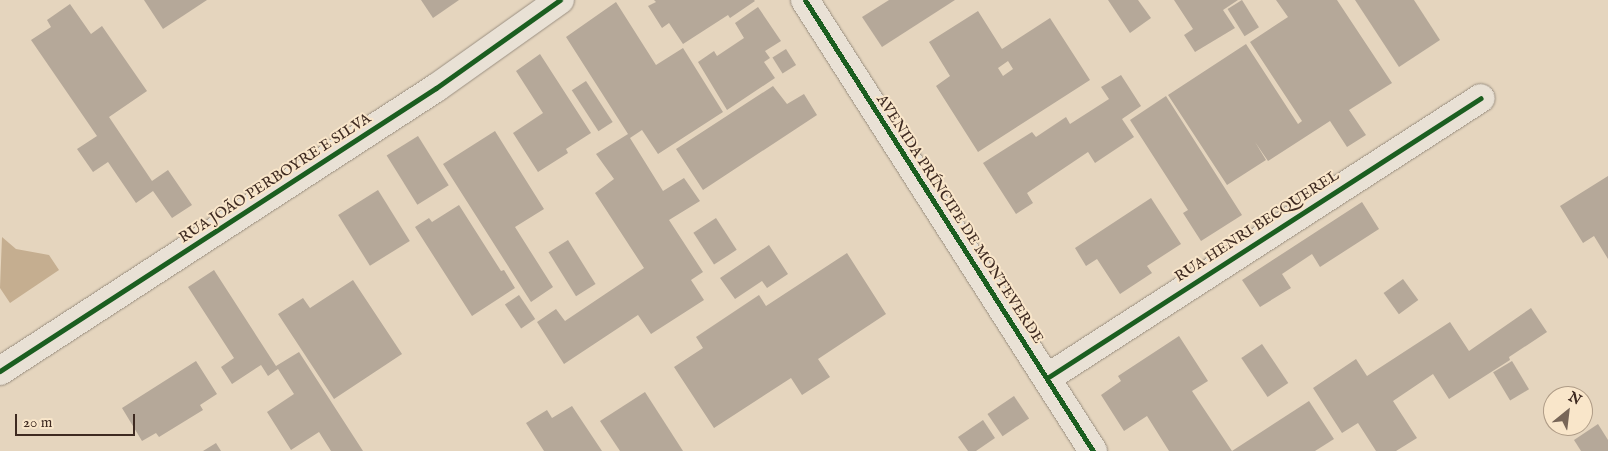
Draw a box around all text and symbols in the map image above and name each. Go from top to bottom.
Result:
street label: AVENIDA PRÍNCIPE DE MONTEVERDE [873,91,1047,347]
street label: RUA JOÃO PERBOYRE E SILVA [176,109,374,247]
street label: RUA HENRI BECQUEREL [1171,166,1343,286]
north arrow [1543,386,1593,436]
text: N [1565,388,1584,410]
scale bar [18,404,138,436]
text: 20 m [23,413,52,432]

